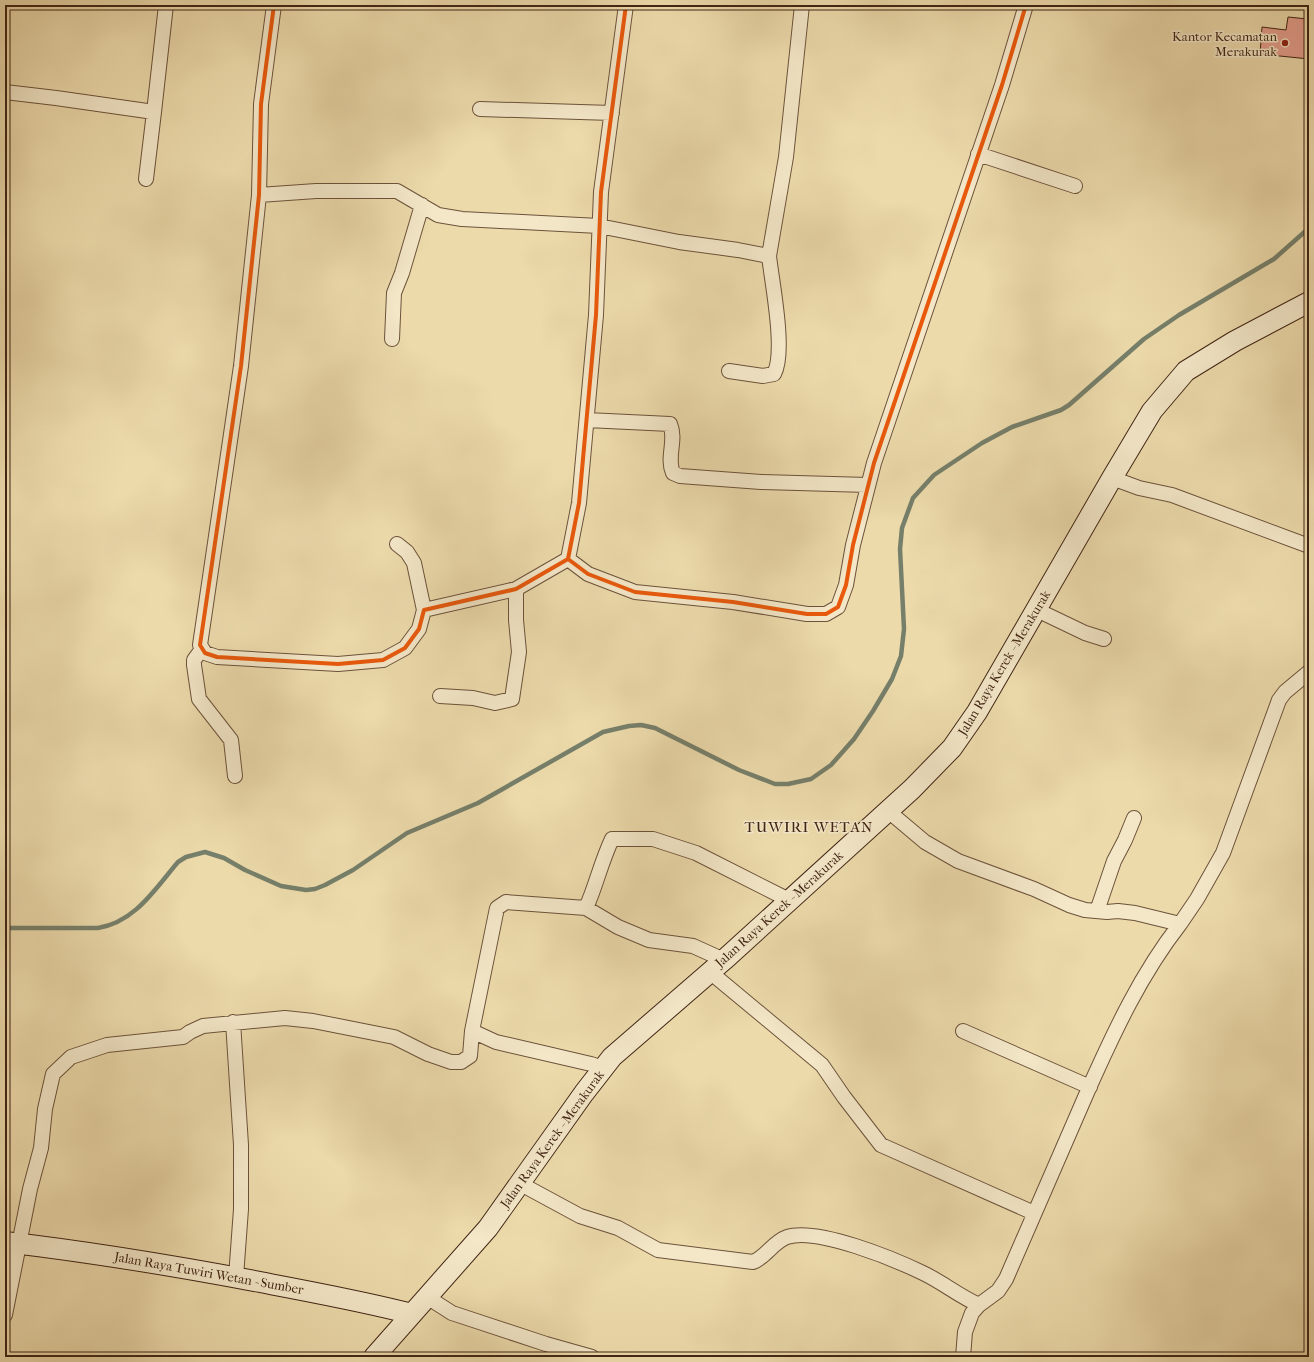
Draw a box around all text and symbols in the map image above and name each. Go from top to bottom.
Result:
place label: Kantor Kecamatan Merakurak [1172,29,1277,59]
marker: Kantor Kecamatan Merakurak [1280,38,1290,48]
street label: Jalan Raya Kerek - Merakurak [954,587,1054,739]
district label: TUWIRI WETAN [745,818,873,836]
street label: Jalan Raya Kerek - Merakurak [711,847,846,971]
street label: Jalan Raya Kerek - Merakurak [496,1067,607,1212]
street label: Jalan Raya Tuwiri Wetan - Sumber [112,1249,305,1297]

